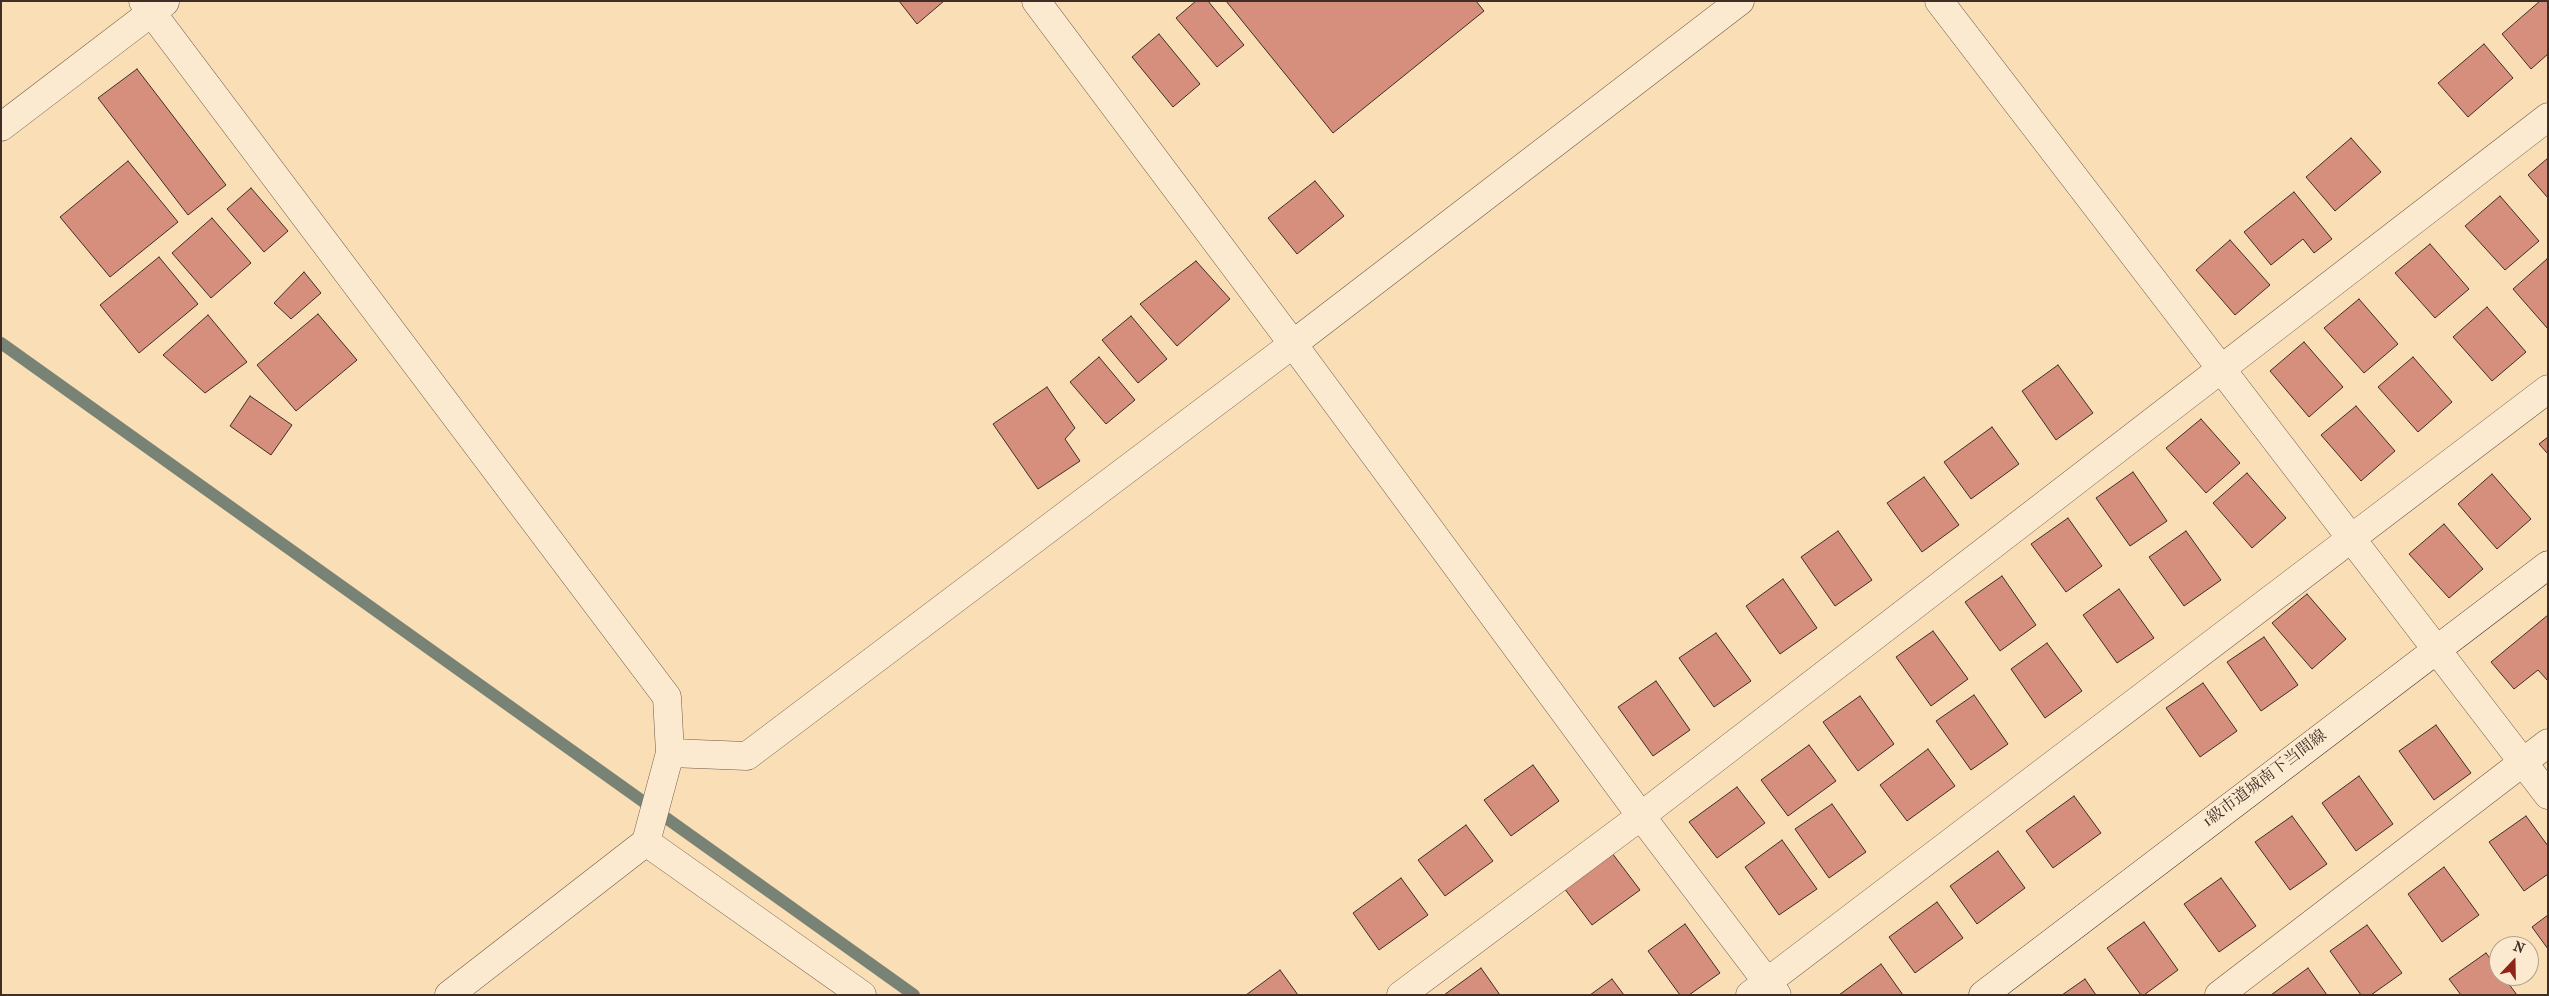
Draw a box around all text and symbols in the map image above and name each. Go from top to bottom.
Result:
street label: 1級市道城南下当間線 [2199,726,2331,832]
north arrow [2489,936,2539,986]
text: N [2511,938,2527,957]

